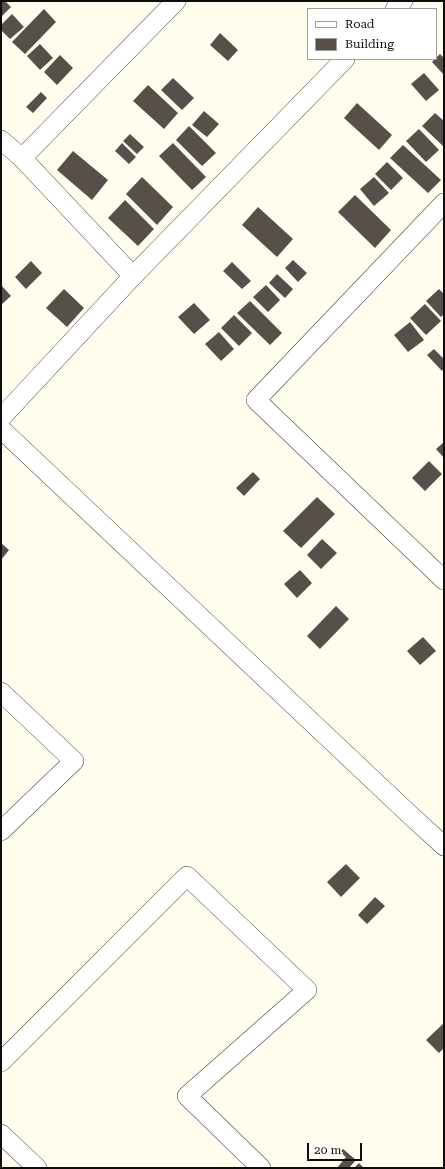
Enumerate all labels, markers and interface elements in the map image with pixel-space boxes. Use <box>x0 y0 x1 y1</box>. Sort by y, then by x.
legend <box>307 8 437 60</box>
text: Road <box>345 17 374 31</box>
text: Building <box>345 37 394 51</box>
scale bar <box>309 1135 364 1161</box>
text: 20 m <box>314 1143 341 1157</box>

